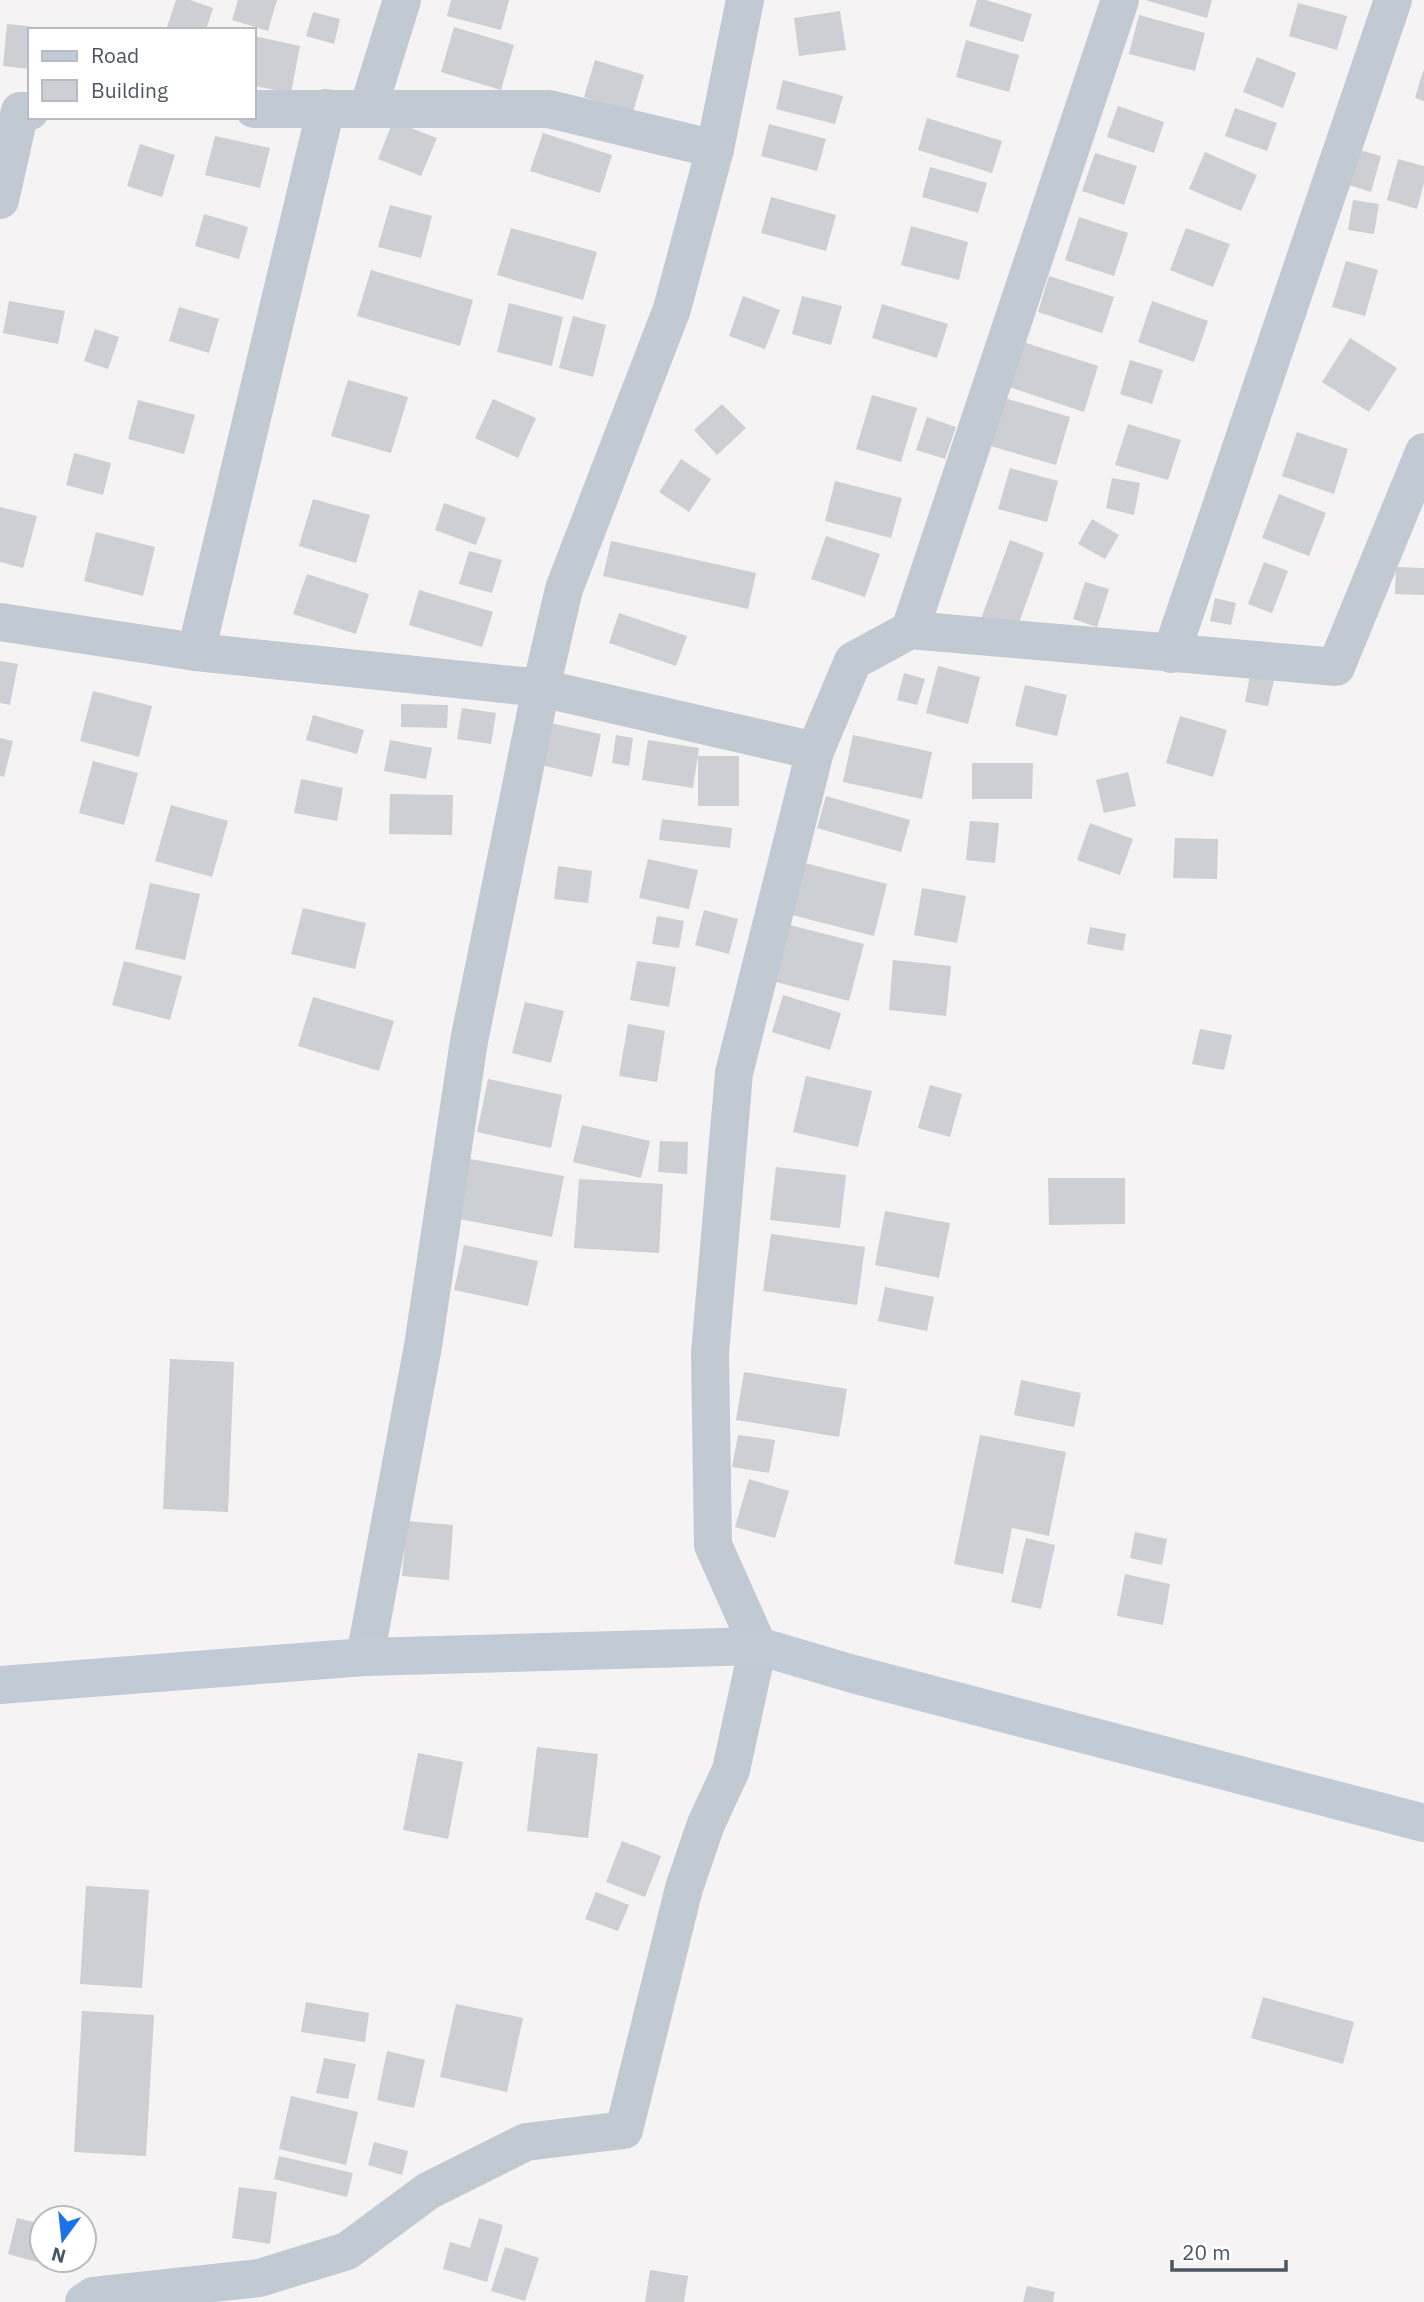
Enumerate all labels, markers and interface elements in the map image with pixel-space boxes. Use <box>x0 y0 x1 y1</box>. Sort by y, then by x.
legend <box>28 28 256 119</box>
text: Road <box>91 41 139 69</box>
text: Building <box>91 76 168 104</box>
north arrow <box>28 2204 98 2274</box>
scale bar <box>1172 2228 1286 2272</box>
text: 20 m <box>1182 2238 1231 2266</box>
text: N <box>49 2242 68 2269</box>

